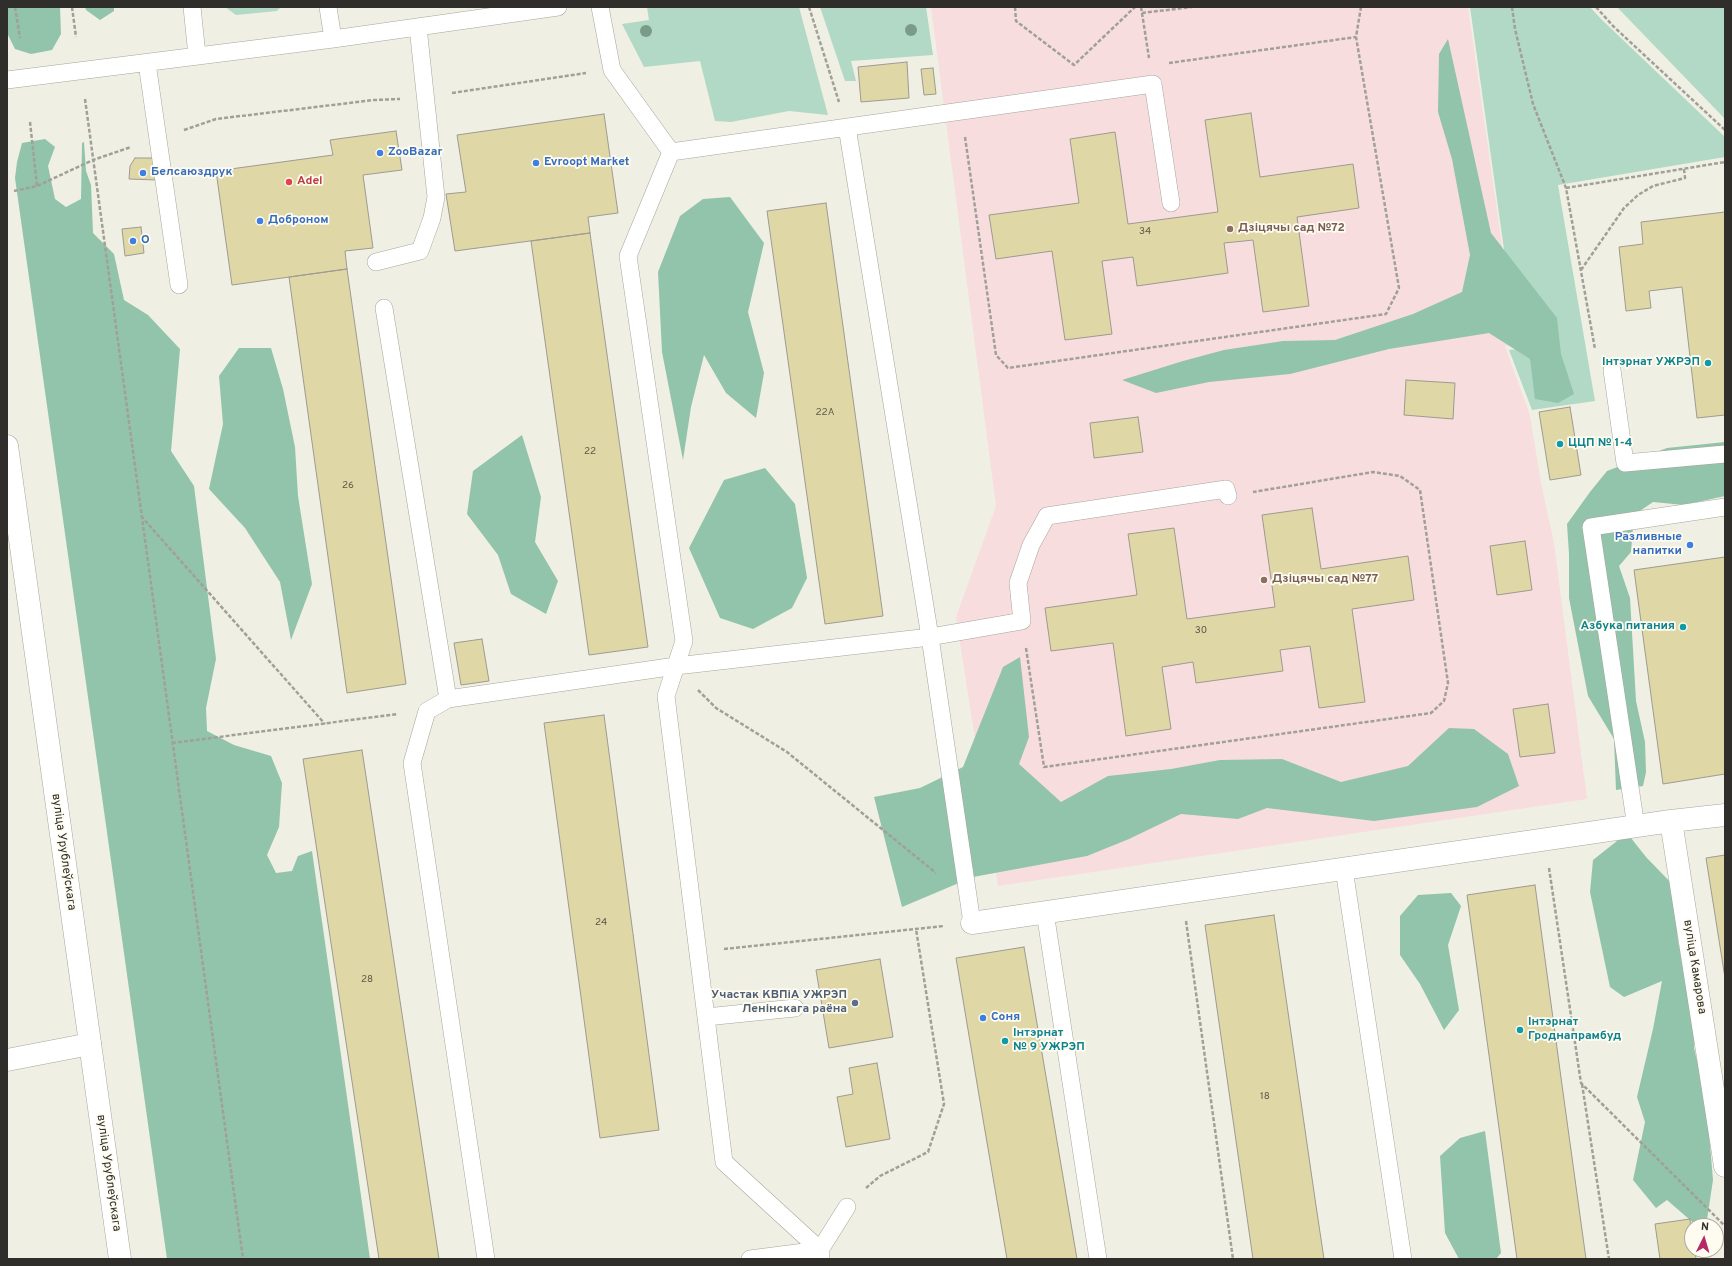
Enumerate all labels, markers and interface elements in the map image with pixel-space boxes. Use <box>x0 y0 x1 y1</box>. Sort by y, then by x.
place label: ZooBazar <box>388 146 442 160</box>
marker: ZooBazar <box>375 148 385 158</box>
place label: Evroopt Market <box>544 156 630 170</box>
marker: Evroopt Market <box>531 158 541 168</box>
place label: Белсаюздрук <box>151 166 232 180</box>
marker: Белсаюздрук <box>138 168 148 178</box>
place label: Adel <box>297 175 323 189</box>
marker: Adel <box>284 177 294 187</box>
place label: Доброном <box>268 214 329 228</box>
marker: Доброном <box>255 216 265 226</box>
place label: Дзіцячы сад №72 <box>1238 222 1345 236</box>
marker: Дзіцячы сад №72 <box>1225 224 1235 234</box>
house number: 34 <box>1139 226 1151 238</box>
place label: О <box>141 234 150 248</box>
marker: О <box>128 236 138 246</box>
place label: Інтэрнат УЖРЭП <box>1602 356 1700 370</box>
marker: Інтэрнат УЖРЭП <box>1703 358 1713 368</box>
house number: 22А <box>815 407 835 419</box>
place label: ЦЦП № 1-4 <box>1568 437 1632 451</box>
marker: ЦЦП № 1-4 <box>1555 439 1565 449</box>
house number: 22 <box>584 446 596 458</box>
house number: 26 <box>342 480 354 492</box>
place label: Разливные напитки <box>1615 531 1682 559</box>
marker: Разливные напитки <box>1685 540 1695 550</box>
place label: Дзіцячы сад №77 <box>1272 573 1378 587</box>
marker: Дзіцячы сад №77 <box>1259 575 1269 585</box>
place label: Азбука питания <box>1580 620 1675 634</box>
marker: Азбука питания <box>1678 622 1688 632</box>
house number: 30 <box>1195 625 1207 637</box>
street label: вуліца Урублеўскага <box>48 793 78 911</box>
house number: 24 <box>595 917 607 929</box>
street label: вуліца Камарова <box>1679 919 1709 1015</box>
house number: 28 <box>361 974 373 986</box>
place label: Участак КВПіА УЖРЭП Ленінскага раёна <box>711 989 847 1017</box>
marker: Участак КВПіА УЖРЭП Ленінскага раёна <box>850 998 860 1008</box>
place label: Соня <box>991 1011 1020 1025</box>
marker: Соня <box>978 1013 988 1023</box>
place label: Інтэрнат Гроднапрамбуд <box>1528 1016 1621 1044</box>
marker: Інтэрнат Гроднапрамбуд <box>1515 1025 1525 1035</box>
place label: Інтэрнат № 9 УЖРЭП <box>1013 1027 1085 1055</box>
marker: Інтэрнат № 9 УЖРЭП <box>1000 1036 1010 1046</box>
house number: 18 <box>1260 1091 1270 1103</box>
street label: вуліца Урублеўскага <box>93 1114 123 1232</box>
north arrow <box>1684 1218 1724 1258</box>
text: N <box>1700 1220 1710 1234</box>

